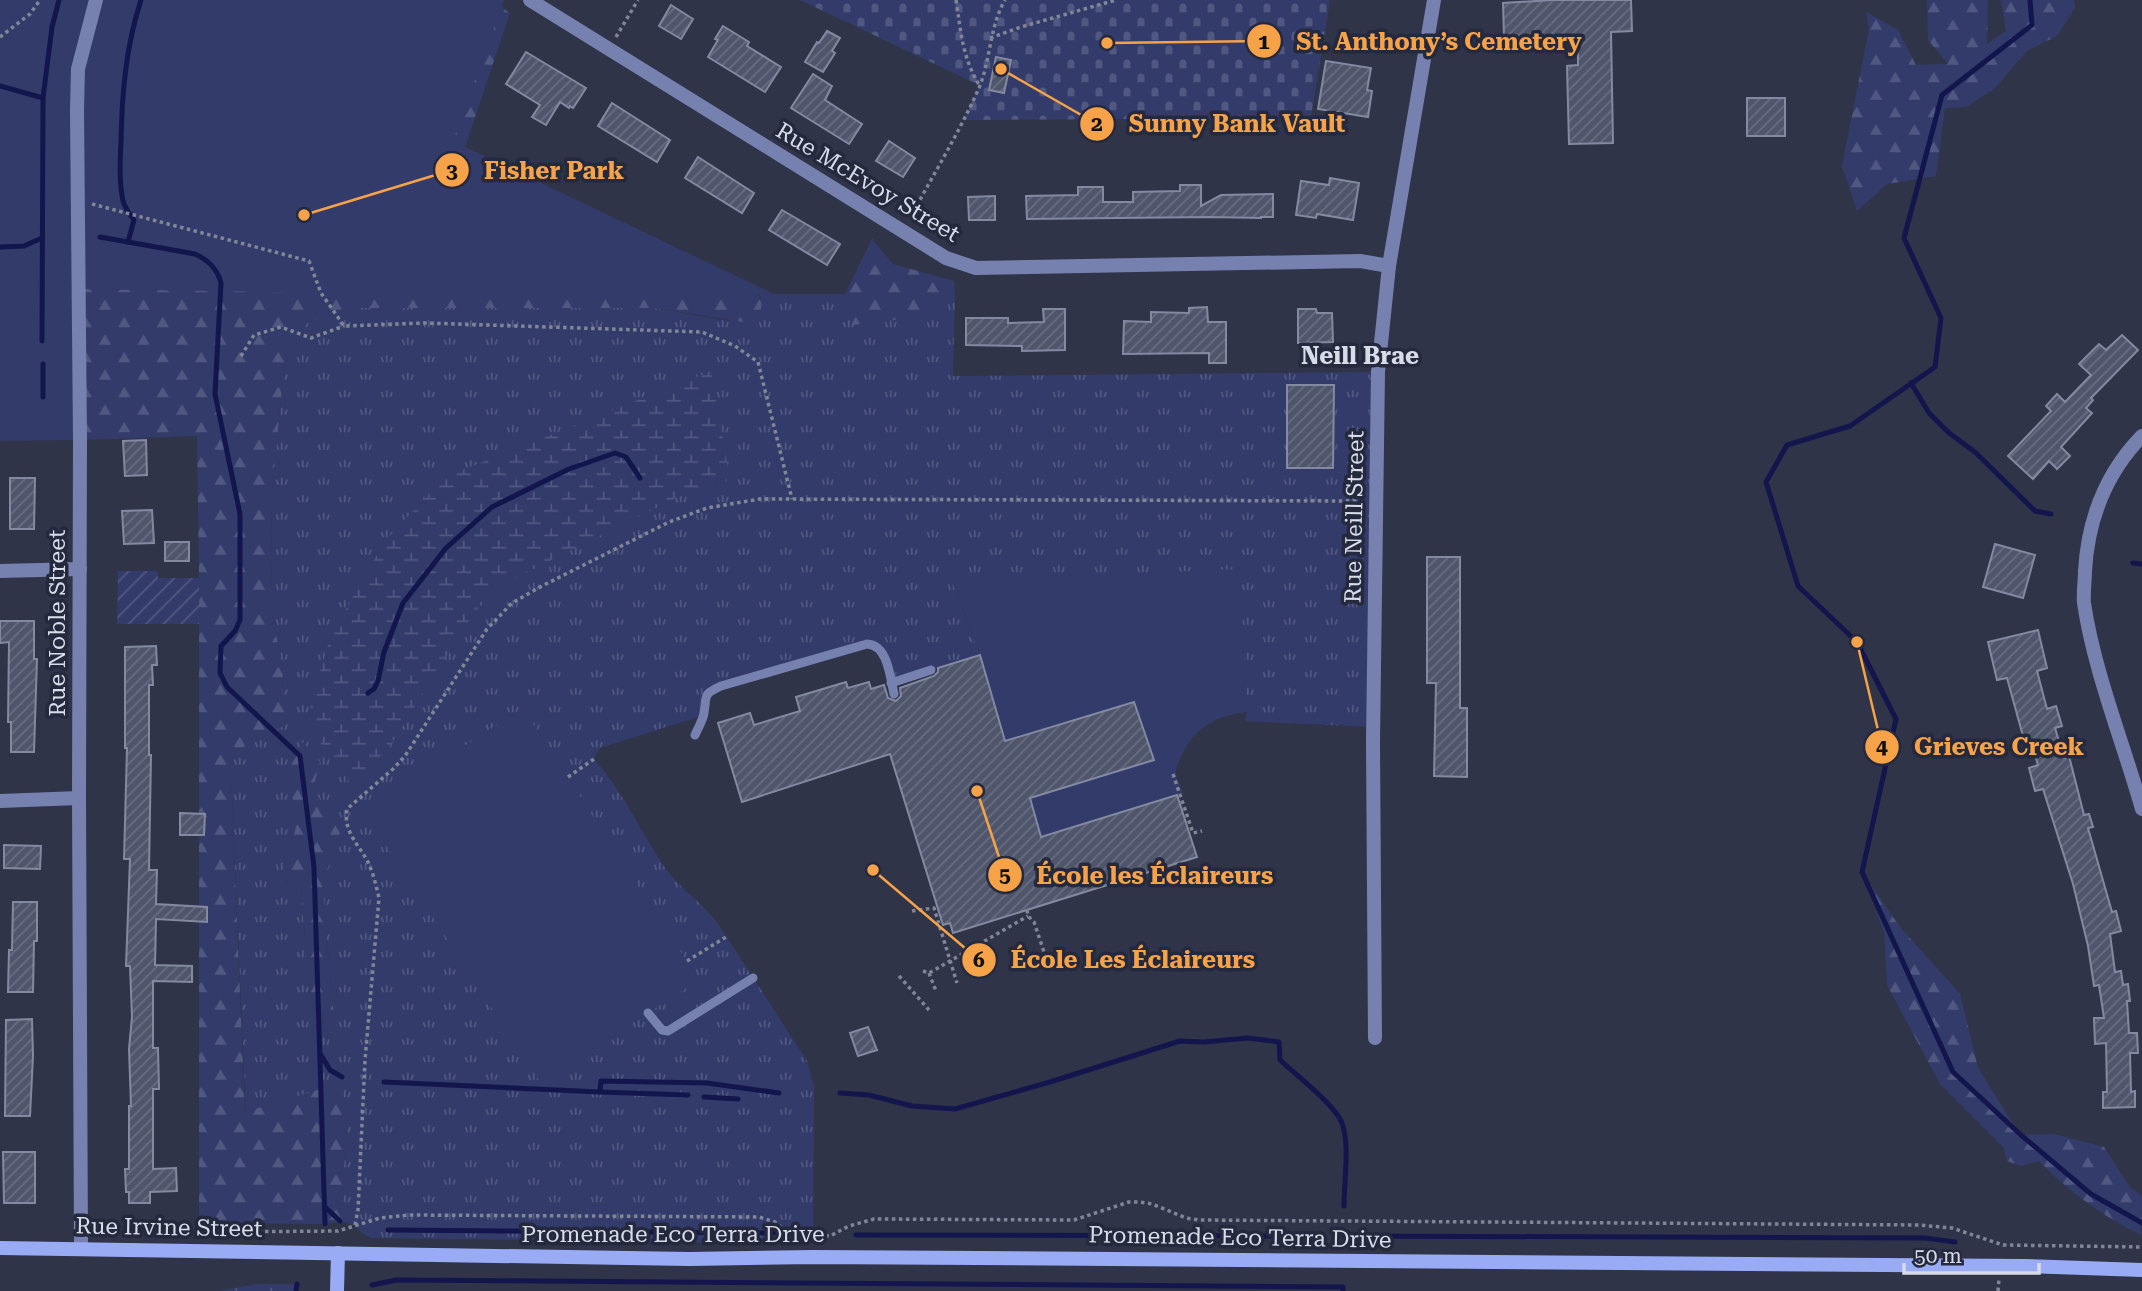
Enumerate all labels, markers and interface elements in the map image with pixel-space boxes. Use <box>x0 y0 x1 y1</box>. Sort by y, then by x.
callout: St. Anthony’s Cemetery <box>1247 19 1595 64</box>
text: St. Anthony’s Cemetery <box>1296 28 1582 56</box>
text: 1 <box>1258 30 1270 54</box>
callout: Sunny Bank Vault <box>1080 101 1359 146</box>
text: Sunny Bank Vault <box>1129 110 1346 138</box>
text: 2 <box>1091 112 1103 136</box>
street label: Rue McEvoy Street <box>771 117 965 248</box>
callout: Fisher Park <box>435 148 638 193</box>
text: Fisher Park <box>484 157 624 185</box>
text: 3 <box>446 159 458 183</box>
district label: Neill Brae <box>1301 342 1419 370</box>
street label: Rue Neill Street <box>1339 430 1370 603</box>
street label: Rue Noble Street <box>44 529 71 716</box>
callout: Grieves Creek <box>1865 724 2098 769</box>
text: Grieves Creek <box>1914 733 2084 761</box>
text: 4 <box>1876 735 1888 759</box>
callout: École les Éclaireurs <box>988 853 1288 898</box>
text: École les Éclaireurs <box>1037 860 1273 890</box>
text: 5 <box>999 863 1011 887</box>
callout: École Les Éclaireurs <box>961 937 1269 982</box>
text: École Les Éclaireurs <box>1011 944 1255 974</box>
text: 6 <box>973 948 985 972</box>
street label: Rue Irvine Street <box>75 1212 263 1243</box>
street label: Promenade Eco Terra Drive <box>521 1221 825 1248</box>
street label: Promenade Eco Terra Drive <box>1088 1221 1392 1254</box>
scale bar <box>1904 1232 2039 1276</box>
text: 50 m <box>1914 1244 1962 1268</box>

